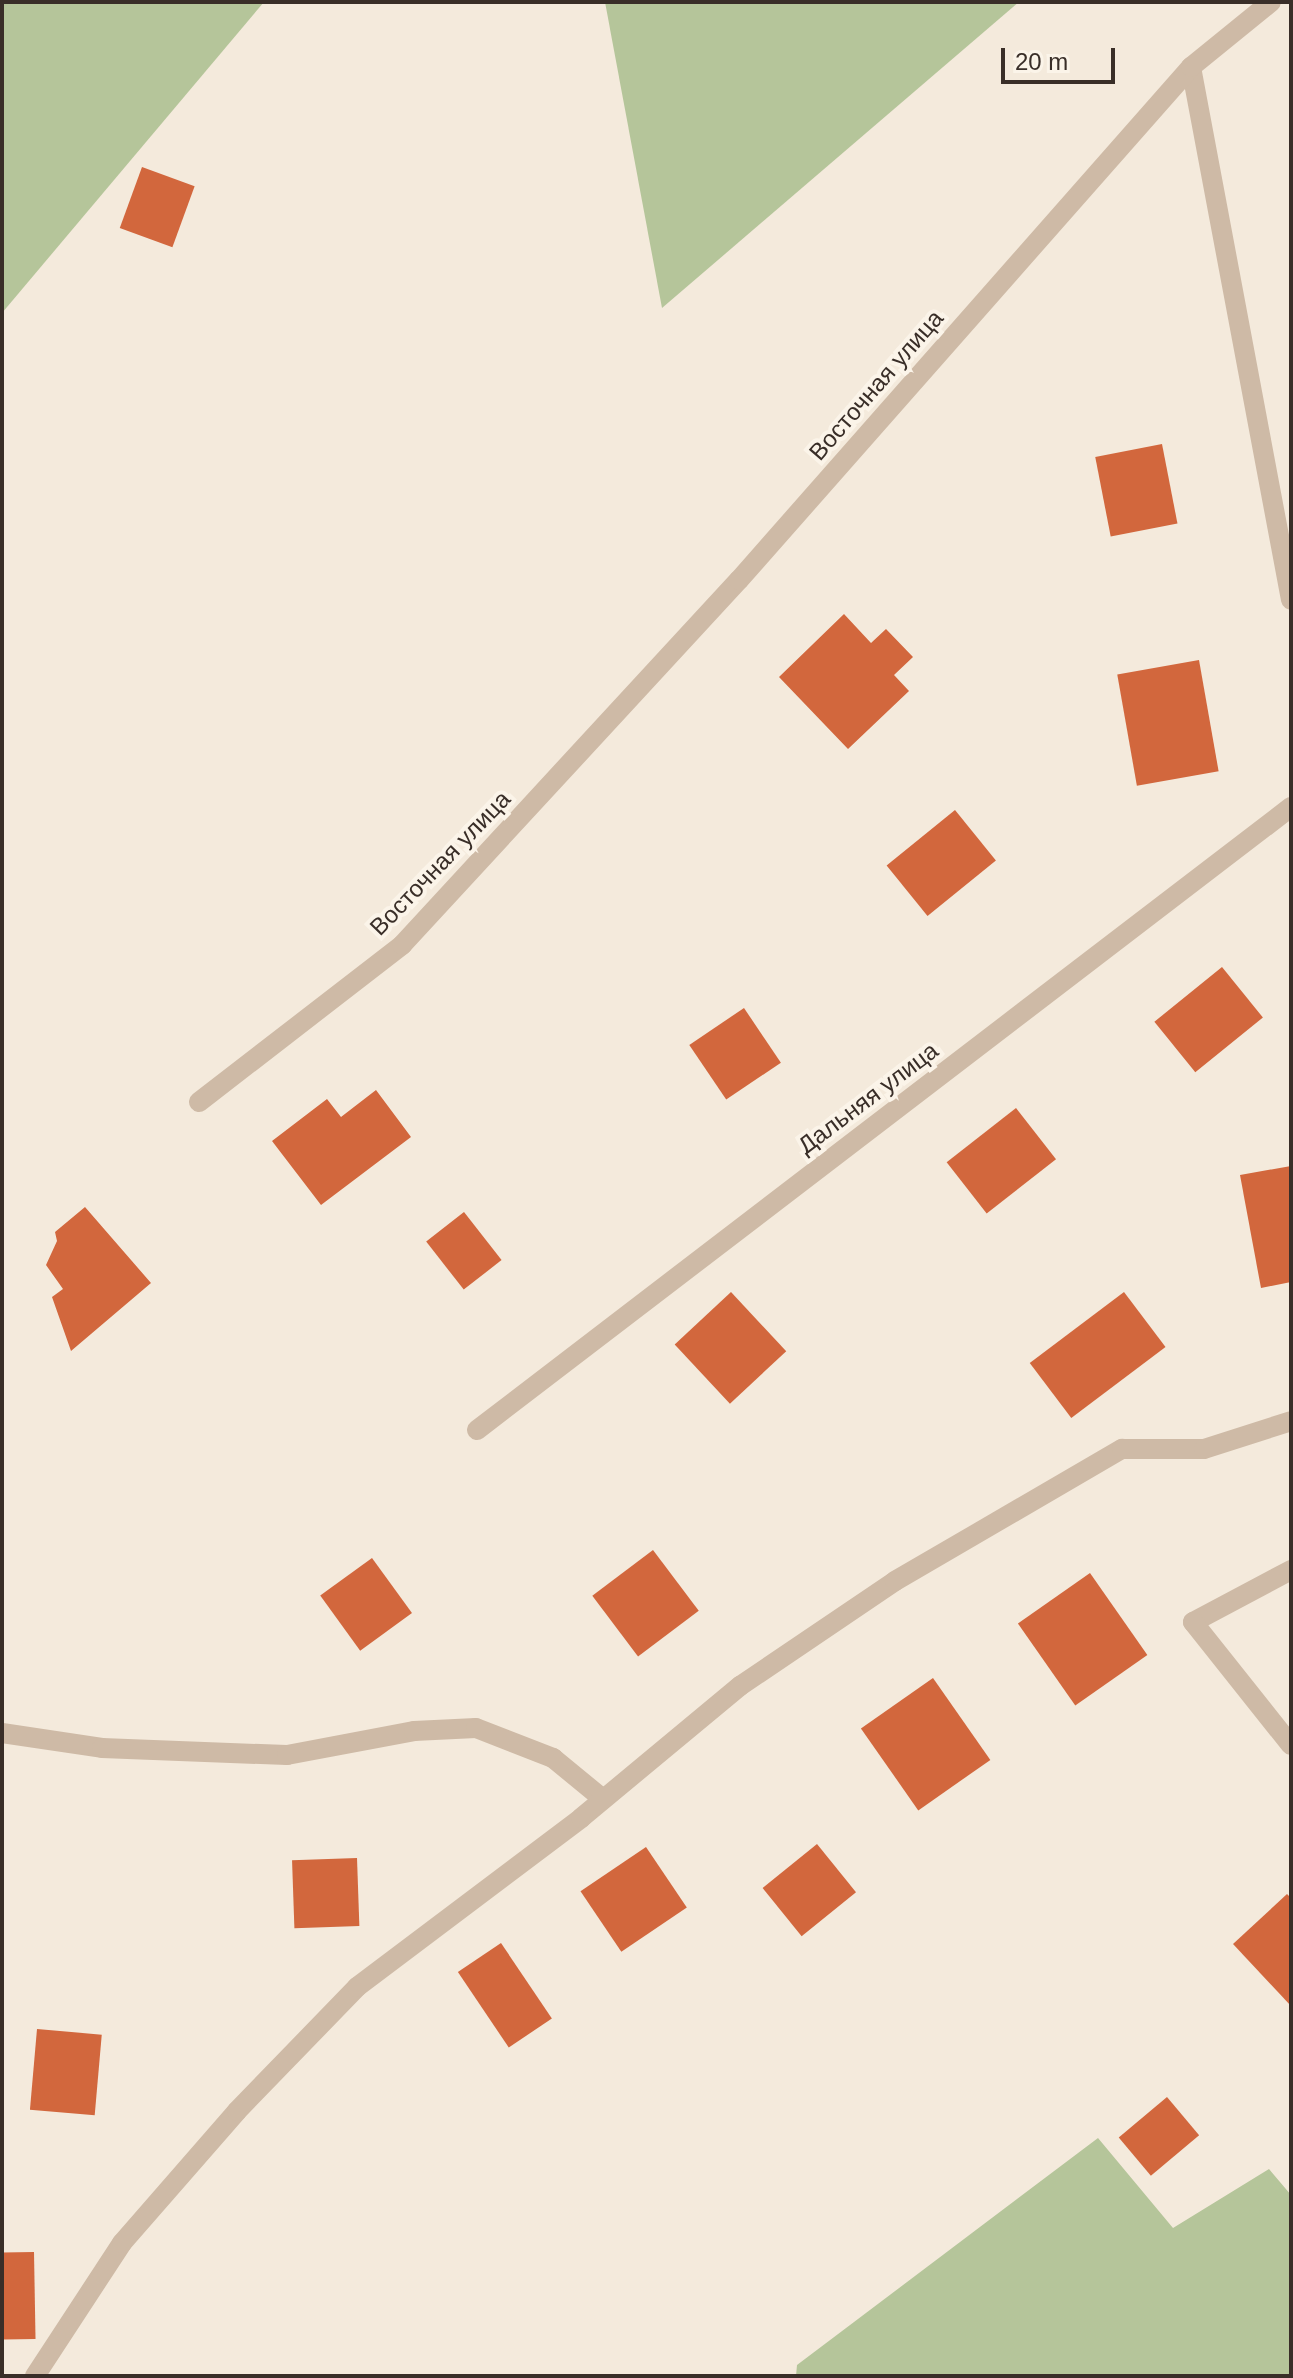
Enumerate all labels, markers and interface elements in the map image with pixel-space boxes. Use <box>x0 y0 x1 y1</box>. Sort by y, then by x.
scale bar <box>1005 32 1119 82</box>
text: 20 m <box>1015 48 1068 75</box>
street label: Восточная улица <box>803 304 949 466</box>
street label: Восточная улица <box>364 785 516 941</box>
street label: Дальняя улица <box>792 1036 944 1160</box>

